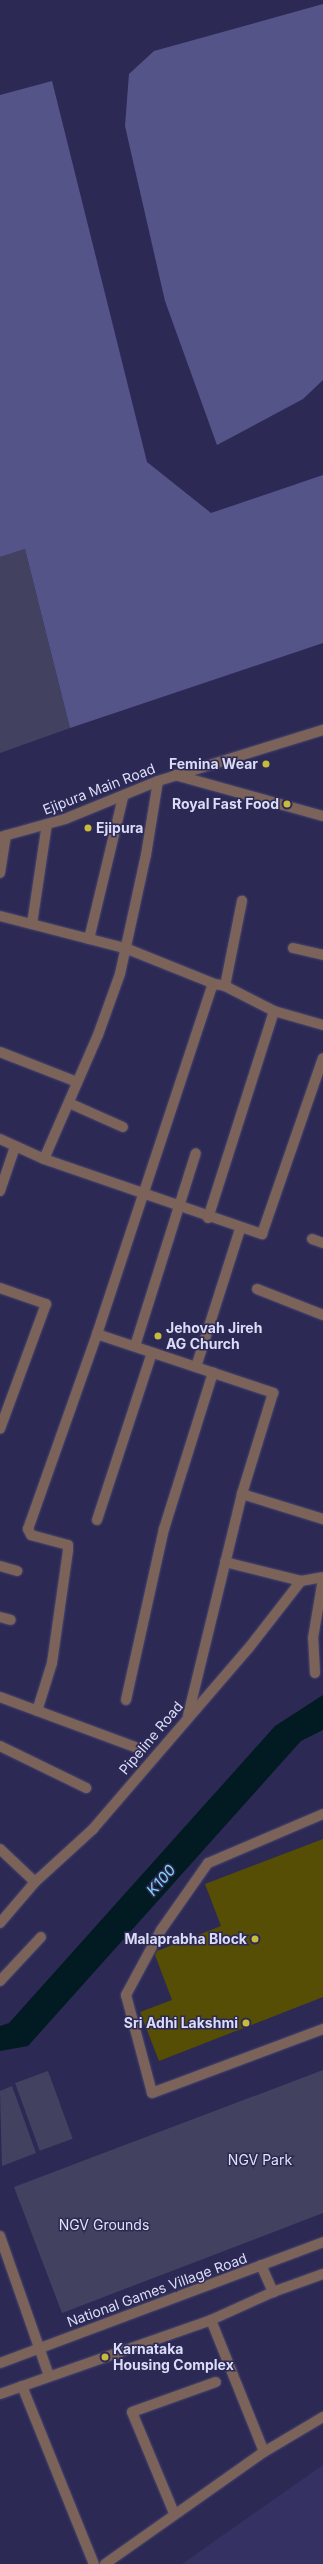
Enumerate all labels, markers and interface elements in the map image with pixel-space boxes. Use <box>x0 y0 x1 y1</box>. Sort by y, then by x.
place label: Femina Wear <box>169 756 258 772</box>
marker: Femina Wear <box>261 759 271 769</box>
street label: Ejipura Main Road <box>40 760 158 818</box>
place label: Royal Fast Food <box>172 796 279 812</box>
marker: Royal Fast Food <box>282 799 292 809</box>
place label: Ejipura <box>96 820 143 836</box>
marker: Ejipura <box>83 823 93 833</box>
place label: Jehovah Jireh AG Church <box>166 1320 262 1352</box>
marker: Jehovah Jireh AG Church <box>153 1331 163 1341</box>
street label: Pipeline Road <box>116 1698 186 1778</box>
water label: K100 <box>143 1861 179 1899</box>
place label: Malaprabha Block <box>124 1931 247 1947</box>
marker: Malaprabha Block <box>250 1934 260 1944</box>
place label: Sri Adhi Lakshmi <box>124 2015 238 2031</box>
marker: Sri Adhi Lakshmi <box>241 2018 251 2028</box>
park label: NGV Park <box>228 2152 292 2168</box>
park label: NGV Grounds <box>59 2217 149 2233</box>
street label: National Games Village Road <box>65 2250 249 2330</box>
place label: Karnataka Housing Complex <box>113 2341 234 2374</box>
marker: Karnataka Housing Complex <box>100 2352 110 2362</box>

